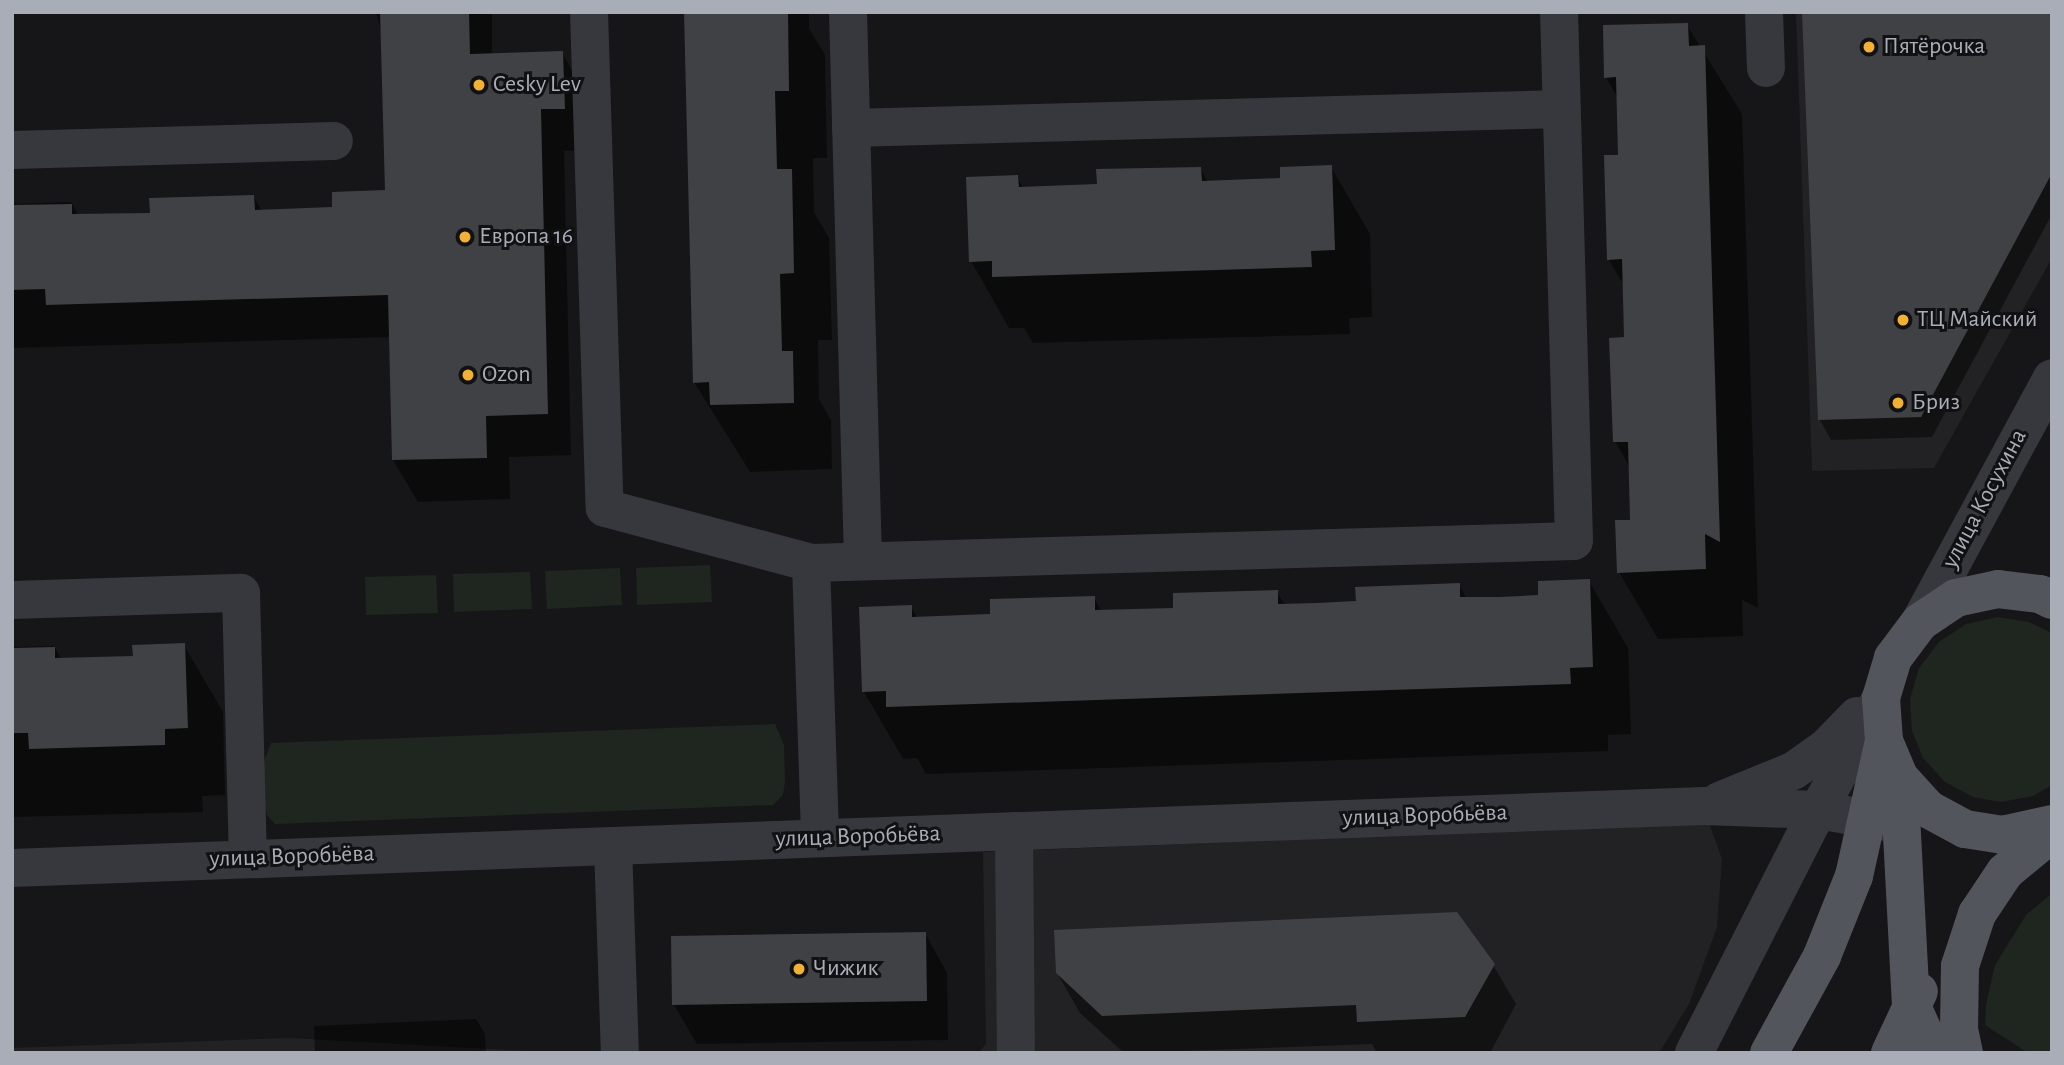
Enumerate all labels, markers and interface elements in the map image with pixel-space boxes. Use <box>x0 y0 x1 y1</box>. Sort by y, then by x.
place label: Пятёрочка <box>1883 33 1985 61</box>
marker: Пятёрочка <box>1861 39 1877 55</box>
place label: Cesky Lev <box>493 71 581 99</box>
marker: Cesky Lev <box>471 77 487 93</box>
place label: Европа 16 <box>479 223 573 251</box>
marker: Европа 16 <box>457 229 473 245</box>
place label: ТЦ Майский <box>1917 306 2038 334</box>
marker: ТЦ Майский <box>1895 312 1911 328</box>
place label: Ozon <box>482 361 531 389</box>
marker: Ozon <box>460 367 476 383</box>
place label: Бриз <box>1912 389 1960 417</box>
marker: Бриз <box>1890 395 1906 411</box>
street label: улица Косухина <box>1936 425 2034 573</box>
street label: улица Воробьёва <box>1342 799 1508 833</box>
street label: улица Воробьёва <box>775 820 941 854</box>
street label: улица Воробьёва <box>209 840 375 874</box>
place label: Чижик <box>813 955 879 983</box>
marker: Чижик <box>791 961 807 977</box>

